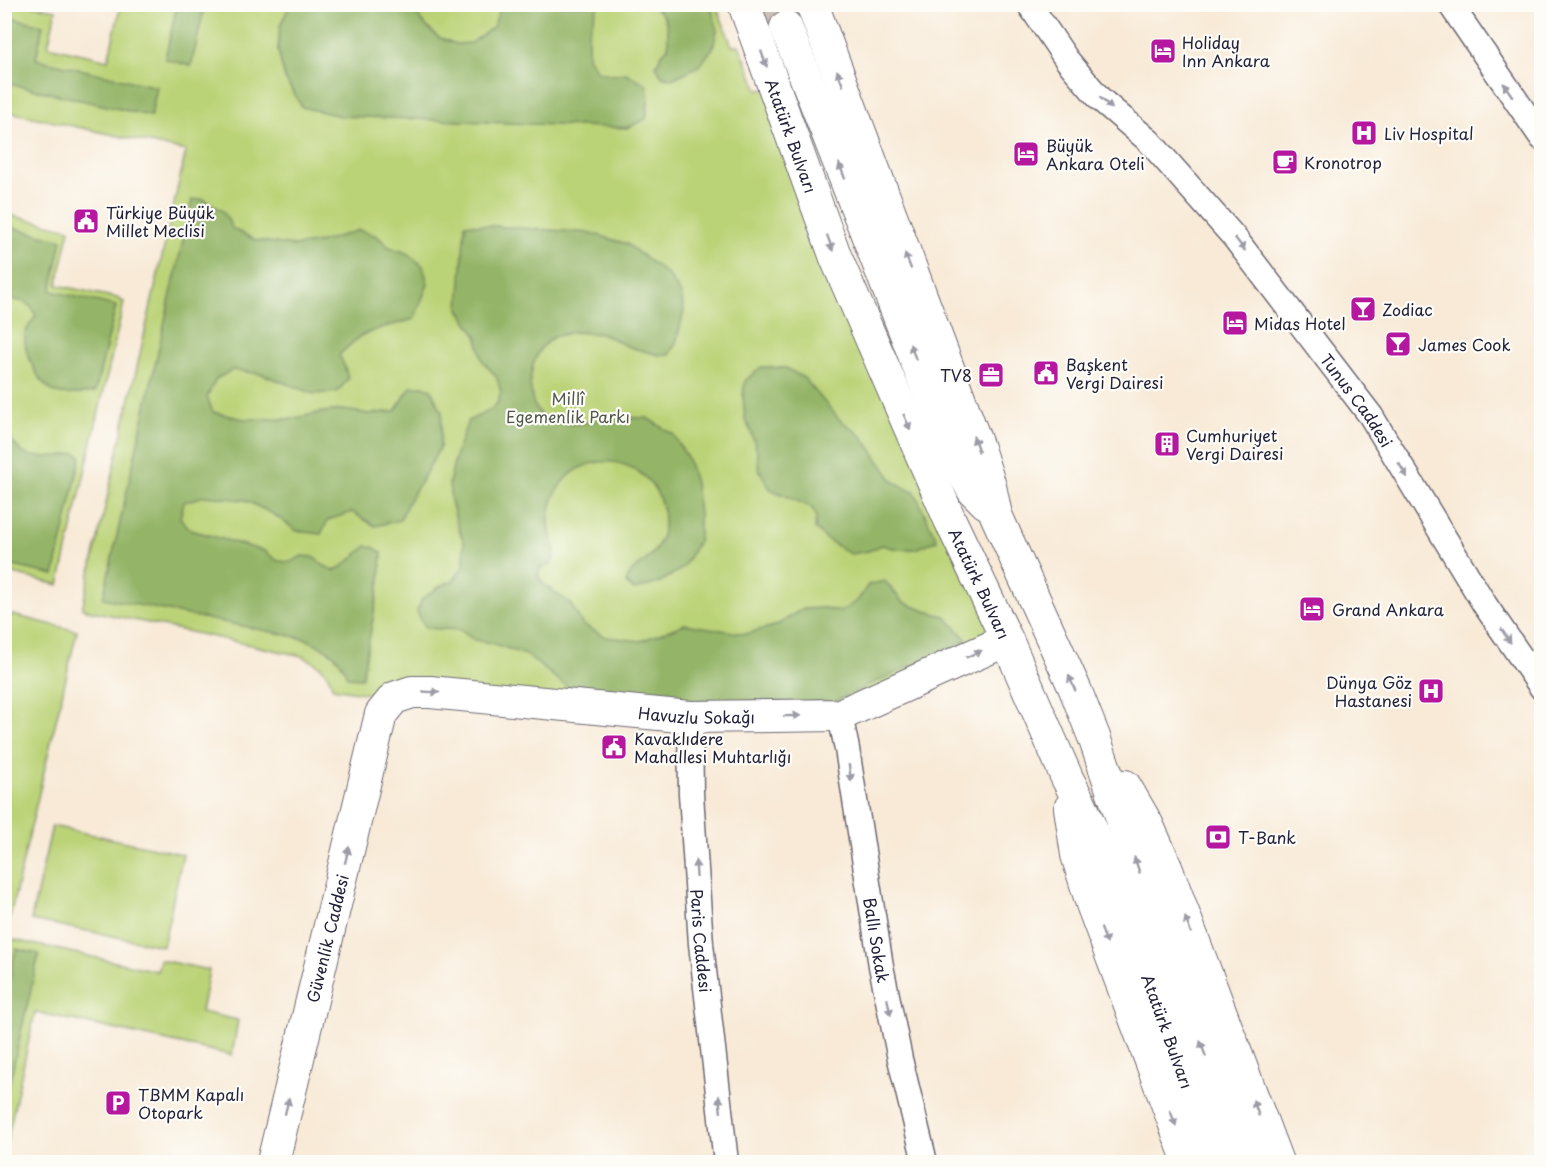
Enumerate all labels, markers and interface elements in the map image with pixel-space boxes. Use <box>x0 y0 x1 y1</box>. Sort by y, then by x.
place label: Holiday Inn Ankara <box>1182 30 1270 72</box>
hotel icon: Holiday Inn Ankara <box>1148 36 1178 66</box>
one-way arrow <box>760 51 770 69</box>
one-way arrow <box>835 69 845 87</box>
street label: Atatürk Bulvarı <box>760 75 823 196</box>
one-way arrow <box>1503 81 1514 98</box>
one-way arrow <box>1098 96 1113 110</box>
hospital icon: Liv Hospital <box>1349 118 1379 148</box>
place label: Liv Hospital <box>1384 121 1474 145</box>
place label: Büyük Ankara Oteli <box>1046 133 1145 175</box>
hotel icon: Büyük Ankara Oteli <box>1011 139 1041 169</box>
cafe icon: Kronotrop <box>1270 147 1300 177</box>
place label: Kronotrop <box>1304 150 1382 174</box>
one-way arrow <box>837 162 846 180</box>
place label: Türkiye Büyük Millet Meclisi <box>106 200 215 242</box>
public building icon: Türkiye Büyük Millet Meclisi <box>71 206 101 236</box>
one-way arrow <box>826 234 836 252</box>
one-way arrow <box>1233 237 1245 252</box>
one-way arrow <box>903 252 913 270</box>
bar icon: Zodiac <box>1348 294 1378 324</box>
place label: Zodiac <box>1382 297 1433 321</box>
hotel icon: Midas Hotel <box>1220 308 1250 338</box>
place label: Midas Hotel <box>1254 311 1346 335</box>
bar icon: James Cook <box>1383 329 1413 359</box>
place label: James Cook <box>1418 332 1511 356</box>
one-way arrow <box>908 343 918 361</box>
street label: Tunus Caddesi <box>1315 348 1399 452</box>
place label: Başkent Vergi Dairesi <box>1066 352 1163 394</box>
public building icon: Başkent Vergi Dairesi <box>1031 358 1061 388</box>
office icon: TV8 <box>976 360 1006 390</box>
place label: TV8 <box>940 363 972 387</box>
park label: Millî Egemenlik Parkı <box>506 386 630 428</box>
one-way arrow <box>903 413 912 431</box>
place label: Cumhuriyet Vergi Dairesi <box>1186 423 1283 465</box>
building icon: Cumhuriyet Vergi Dairesi <box>1152 429 1182 459</box>
one-way arrow <box>970 435 980 453</box>
one-way arrow <box>1398 462 1409 478</box>
street label: Atatürk Bulvarı <box>943 524 1017 643</box>
hotel icon: Grand Ankara <box>1297 594 1327 624</box>
place label: Grand Ankara <box>1332 597 1444 621</box>
one-way arrow <box>1500 627 1512 643</box>
one-way arrow <box>966 650 983 659</box>
place label: Dünya Göz Hastanesi <box>1326 670 1412 712</box>
one-way arrow <box>1068 674 1077 691</box>
hospital icon: Dünya Göz Hastanesi <box>1416 676 1446 706</box>
one-way arrow <box>421 688 440 697</box>
street label: Havuzlu Sokağı <box>637 700 755 729</box>
one-way arrow <box>783 711 802 721</box>
place label: Kavaklıdere Mahallesi Muhtarlığı <box>634 726 791 768</box>
public building icon: Kavaklıdere Mahallesi Muhtarlığı <box>599 732 629 762</box>
one-way arrow <box>846 763 855 782</box>
bank icon: T-Bank <box>1203 822 1233 852</box>
place label: T-Bank <box>1238 825 1296 849</box>
one-way arrow <box>343 846 353 864</box>
one-way arrow <box>1132 856 1142 874</box>
one-way arrow <box>691 859 700 878</box>
street label: Güvenlik Caddesi <box>300 872 354 1005</box>
street label: Paris Caddesi <box>685 888 718 994</box>
street label: Ballı Sokak <box>858 895 896 985</box>
one-way arrow <box>1183 916 1193 934</box>
one-way arrow <box>1100 927 1109 945</box>
street label: Atatürk Bulvarı <box>1136 971 1200 1092</box>
one-way arrow <box>885 997 894 1016</box>
one-way arrow <box>1198 1040 1207 1058</box>
place label: TBMM Kapalı Otopark <box>138 1082 244 1124</box>
parking icon: TBMM Kapalı Otopark <box>103 1088 133 1118</box>
one-way arrow <box>715 1095 725 1114</box>
one-way arrow <box>282 1096 292 1115</box>
one-way arrow <box>1251 1099 1261 1117</box>
one-way arrow <box>1168 1110 1178 1128</box>

